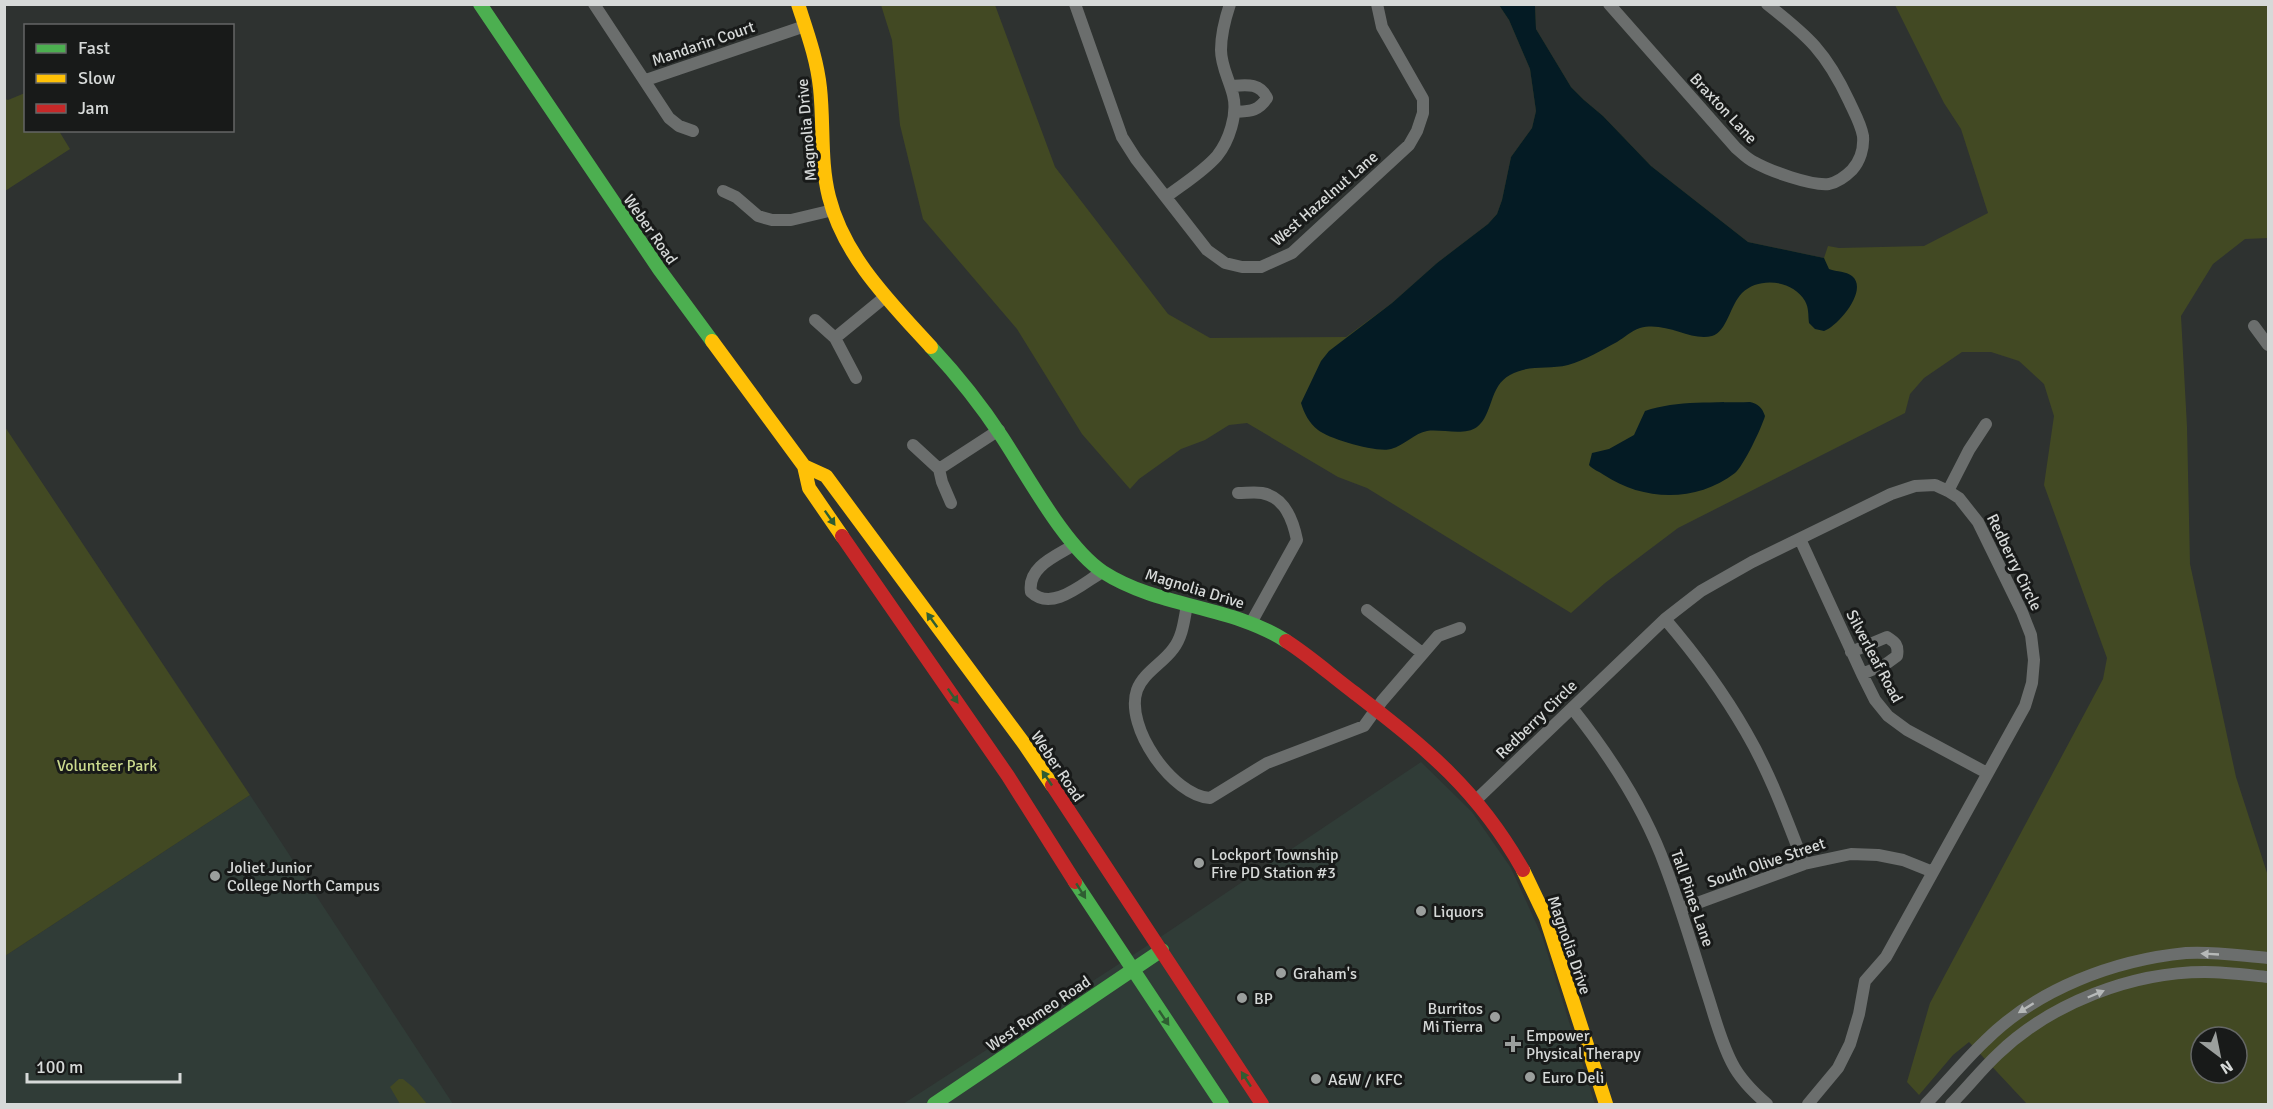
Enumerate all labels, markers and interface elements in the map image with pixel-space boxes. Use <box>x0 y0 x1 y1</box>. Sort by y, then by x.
street label: Mandarin Court <box>649 17 758 71</box>
legend <box>24 24 234 132</box>
text: Fast <box>78 37 110 59</box>
text: Slow <box>78 67 115 89</box>
street label: Braxton Lane <box>1685 69 1761 148</box>
street label: Magnolia Drive <box>793 78 821 182</box>
text: Jam <box>78 97 109 119</box>
street label: West Hazelnut Lane <box>1267 147 1382 251</box>
street label: Weber Road <box>619 191 682 269</box>
one-way arrow <box>824 509 836 525</box>
street label: Redberry Circle <box>1982 511 2046 614</box>
street label: Magnolia Drive <box>1143 564 1247 614</box>
street label: Silverleaf Road <box>1841 607 1907 706</box>
one-way arrow <box>927 613 939 628</box>
street label: Redberry Circle <box>1492 676 1581 763</box>
one-way arrow <box>947 687 959 703</box>
street label: Weber Road <box>1026 727 1088 806</box>
park label: Volunteer Park <box>57 756 157 776</box>
one-way arrow <box>1041 770 1052 786</box>
street label: South Olive Street <box>1705 833 1828 892</box>
place label: Lockport Township Fire PD Station #3 <box>1211 845 1339 883</box>
street label: Tall Pines Lane <box>1666 847 1718 949</box>
marker: Lockport Township Fire PD Station #3 <box>1192 856 1206 870</box>
place label: Joliet Junior College North Campus <box>227 858 380 896</box>
marker: Joliet Junior College North Campus <box>208 869 222 883</box>
one-way arrow <box>1075 883 1086 899</box>
street label: Magnolia Drive <box>1543 893 1595 997</box>
place label: Liquors <box>1433 902 1484 922</box>
marker: Liquors <box>1414 904 1428 918</box>
one-way arrow <box>2201 950 2220 959</box>
place label: Graham's <box>1293 964 1357 984</box>
marker: Graham's <box>1274 966 1288 980</box>
street label: West Romeo Road <box>983 972 1095 1056</box>
one-way arrow <box>2087 988 2105 998</box>
place label: BP <box>1254 989 1273 1009</box>
marker: BP <box>1235 991 1249 1005</box>
place label: Burritos Mi Tierra <box>1422 999 1483 1037</box>
one-way arrow <box>2018 1002 2034 1013</box>
one-way arrow <box>1158 1010 1169 1026</box>
marker: Burritos Mi Tierra <box>1488 1010 1502 1024</box>
north arrow <box>2189 1025 2249 1085</box>
place label: Empower Physical Therapy <box>1526 1026 1641 1064</box>
marker: Empower Physical Therapy <box>1504 1035 1522 1053</box>
scale bar <box>27 1046 180 1084</box>
text: N <box>2216 1055 2236 1078</box>
text: 100 m <box>36 1056 83 1078</box>
place label: Euro Deli <box>1542 1068 1604 1088</box>
place label: A&W / KFC <box>1328 1070 1403 1090</box>
marker: Euro Deli <box>1523 1070 1537 1084</box>
one-way arrow <box>1240 1071 1251 1087</box>
marker: A&W / KFC <box>1309 1072 1323 1086</box>

